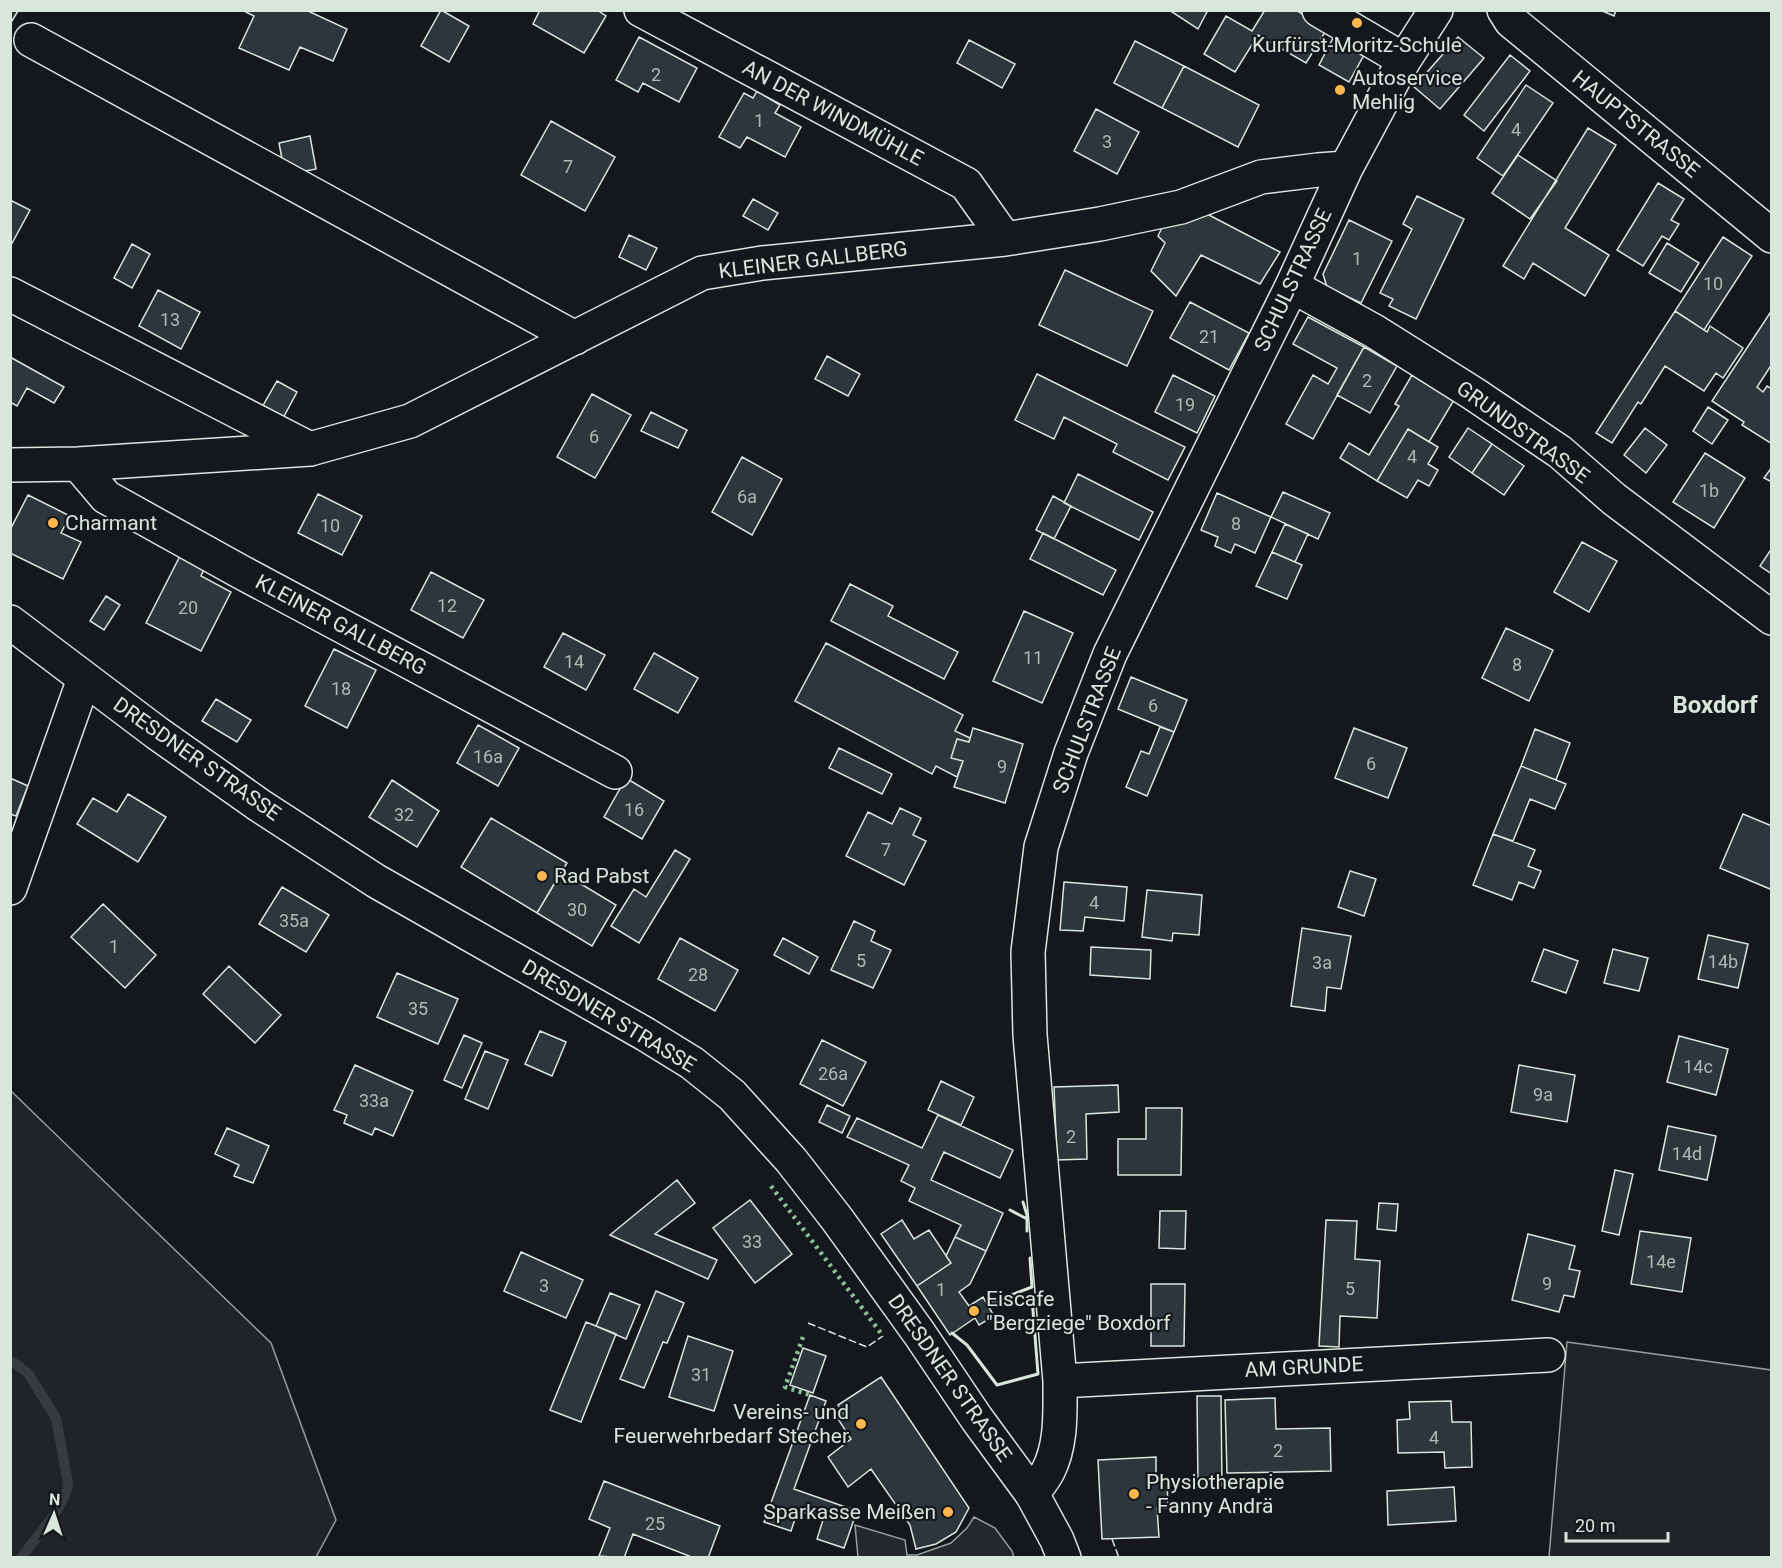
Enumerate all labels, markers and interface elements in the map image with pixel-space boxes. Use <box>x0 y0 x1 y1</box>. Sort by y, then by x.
marker: Kurfürst-Moritz-Schule <box>1350 16 1364 30</box>
place label: Kurfürst-Moritz-Schule <box>1252 33 1462 57</box>
street label: AN DER WINDMÜHLE <box>739 55 927 171</box>
house number: 2 <box>651 64 661 85</box>
street label: HAUPTSTRASSE <box>1568 65 1704 183</box>
place label: Autoservice Mehlig <box>1352 66 1463 114</box>
marker: Autoservice Mehlig <box>1333 83 1347 97</box>
house number: 1 <box>754 110 764 131</box>
house number: 4 <box>1511 119 1521 140</box>
house number: 3 <box>1102 131 1112 152</box>
house number: 7 <box>563 156 573 177</box>
street label: SCHULSTRASSE <box>1249 205 1337 355</box>
street label: KLEINER GALLBERG <box>717 237 909 283</box>
house number: 1 <box>1352 248 1362 269</box>
house number: 10 <box>1703 273 1723 294</box>
house number: 13 <box>160 309 180 330</box>
house number: 21 <box>1199 326 1219 347</box>
house number: 2 <box>1362 370 1372 391</box>
street label: GRUNDSTRASSE <box>1452 376 1594 488</box>
house number: 19 <box>1175 394 1195 415</box>
house number: 6 <box>589 426 599 447</box>
house number: 4 <box>1407 446 1417 467</box>
house number: 1b <box>1699 480 1719 501</box>
house number: 6a <box>737 486 757 507</box>
place label: Charmant <box>65 511 157 535</box>
house number: 8 <box>1231 513 1241 534</box>
house number: 10 <box>320 515 340 536</box>
marker: Charmant <box>46 516 60 530</box>
street label: KLEINER GALLBERG <box>251 570 431 680</box>
house number: 12 <box>437 595 457 616</box>
house number: 20 <box>178 597 198 618</box>
street label: SCHULSTRASSE <box>1048 643 1126 796</box>
house number: 11 <box>1023 647 1043 668</box>
house number: 14 <box>564 651 584 672</box>
house number: 8 <box>1512 654 1522 675</box>
house number: 18 <box>331 678 351 699</box>
district label: Boxdorf <box>1672 691 1758 719</box>
street label: DRESDNER STRASSE <box>109 692 285 826</box>
house number: 6 <box>1148 695 1158 716</box>
house number: 16a <box>473 746 503 767</box>
house number: 6 <box>1366 753 1376 774</box>
house number: 9 <box>997 756 1007 777</box>
house number: 16 <box>624 799 644 820</box>
house number: 32 <box>394 804 414 825</box>
house number: 7 <box>881 839 891 860</box>
place label: Rad Pabst <box>554 864 650 888</box>
marker: Rad Pabst <box>535 869 549 883</box>
house number: 4 <box>1089 892 1099 913</box>
house number: 30 <box>567 899 587 920</box>
house number: 35a <box>279 910 309 931</box>
house number: 1 <box>109 936 119 957</box>
house number: 5 <box>856 950 866 971</box>
house number: 14b <box>1708 951 1738 972</box>
house number: 3a <box>1312 952 1332 973</box>
street label: DRESDNER STRASSE <box>518 955 700 1077</box>
house number: 28 <box>688 964 708 985</box>
house number: 35 <box>408 998 428 1019</box>
house number: 14c <box>1683 1056 1713 1077</box>
house number: 26a <box>818 1063 848 1084</box>
house number: 9a <box>1533 1084 1553 1105</box>
house number: 33a <box>359 1090 389 1111</box>
house number: 2 <box>1066 1126 1076 1147</box>
house number: 14d <box>1672 1143 1702 1164</box>
house number: 33 <box>742 1231 762 1252</box>
house number: 14e <box>1646 1251 1676 1272</box>
house number: 9 <box>1542 1273 1552 1294</box>
house number: 3 <box>539 1275 549 1296</box>
house number: 5 <box>1345 1278 1355 1299</box>
house number: 1 <box>936 1279 946 1300</box>
place label: Eiscafe "Bergziege" Boxdorf <box>986 1287 1171 1335</box>
street label: DRESDNER STRASSE <box>883 1290 1017 1466</box>
marker: Eiscafe "Bergziege" Boxdorf <box>967 1304 981 1318</box>
street label: AM GRUNDE <box>1244 1352 1364 1382</box>
house number: 31 <box>691 1364 711 1385</box>
place label: Vereins- und Feuerwehrbedarf Stecher <box>614 1400 849 1448</box>
marker: Vereins- und Feuerwehrbedarf Stecher <box>854 1417 868 1431</box>
house number: 4 <box>1429 1427 1439 1448</box>
house number: 2 <box>1273 1440 1283 1461</box>
place label: Physiotherapie - Fanny Andrä <box>1146 1470 1284 1518</box>
north arrow <box>24 1484 84 1544</box>
marker: Physiotherapie - Fanny Andrä <box>1127 1487 1141 1501</box>
text: N <box>49 1490 61 1509</box>
place label: Sparkasse Meißen <box>763 1500 936 1524</box>
marker: Sparkasse Meißen <box>941 1505 955 1519</box>
scale bar <box>1566 1505 1668 1543</box>
house number: 25 <box>645 1513 665 1534</box>
text: 20 m <box>1575 1515 1615 1536</box>

